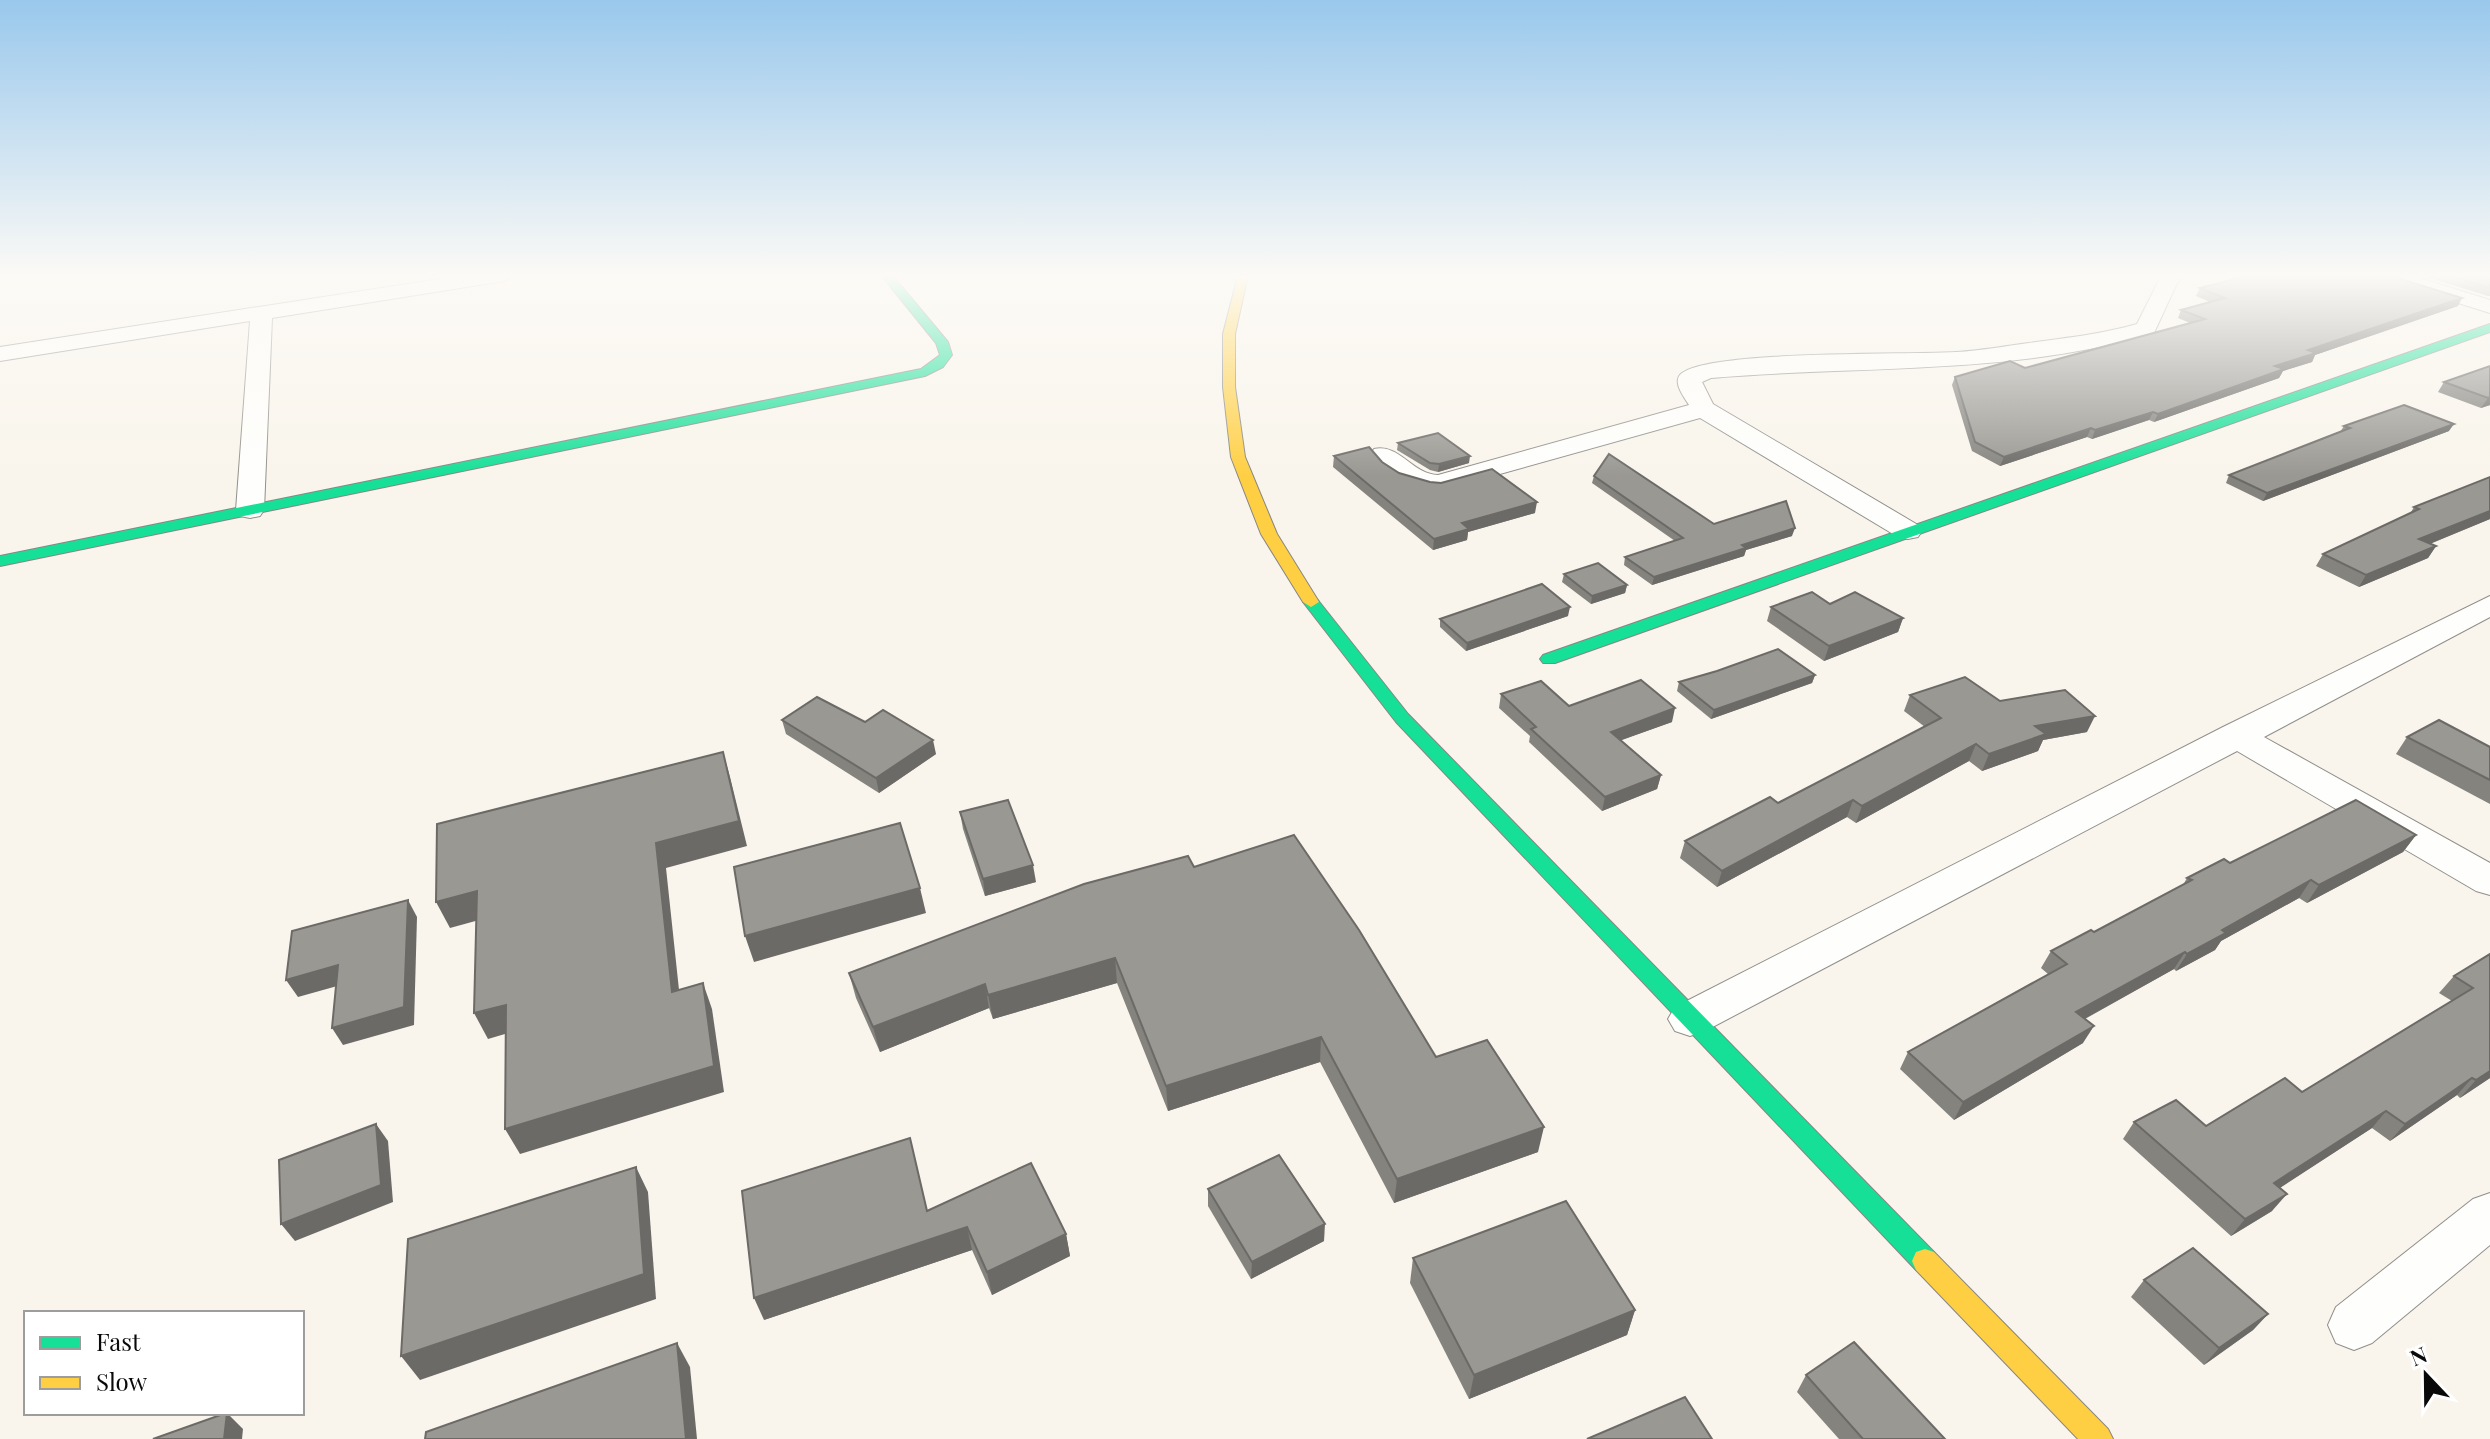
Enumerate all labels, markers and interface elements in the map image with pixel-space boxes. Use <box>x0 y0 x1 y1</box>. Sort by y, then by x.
legend <box>24 1311 304 1415</box>
text: Fast <box>96 1325 141 1357</box>
north arrow <box>2386 1335 2466 1415</box>
text: N <box>2405 1339 2431 1372</box>
text: Slow <box>96 1365 148 1397</box>

